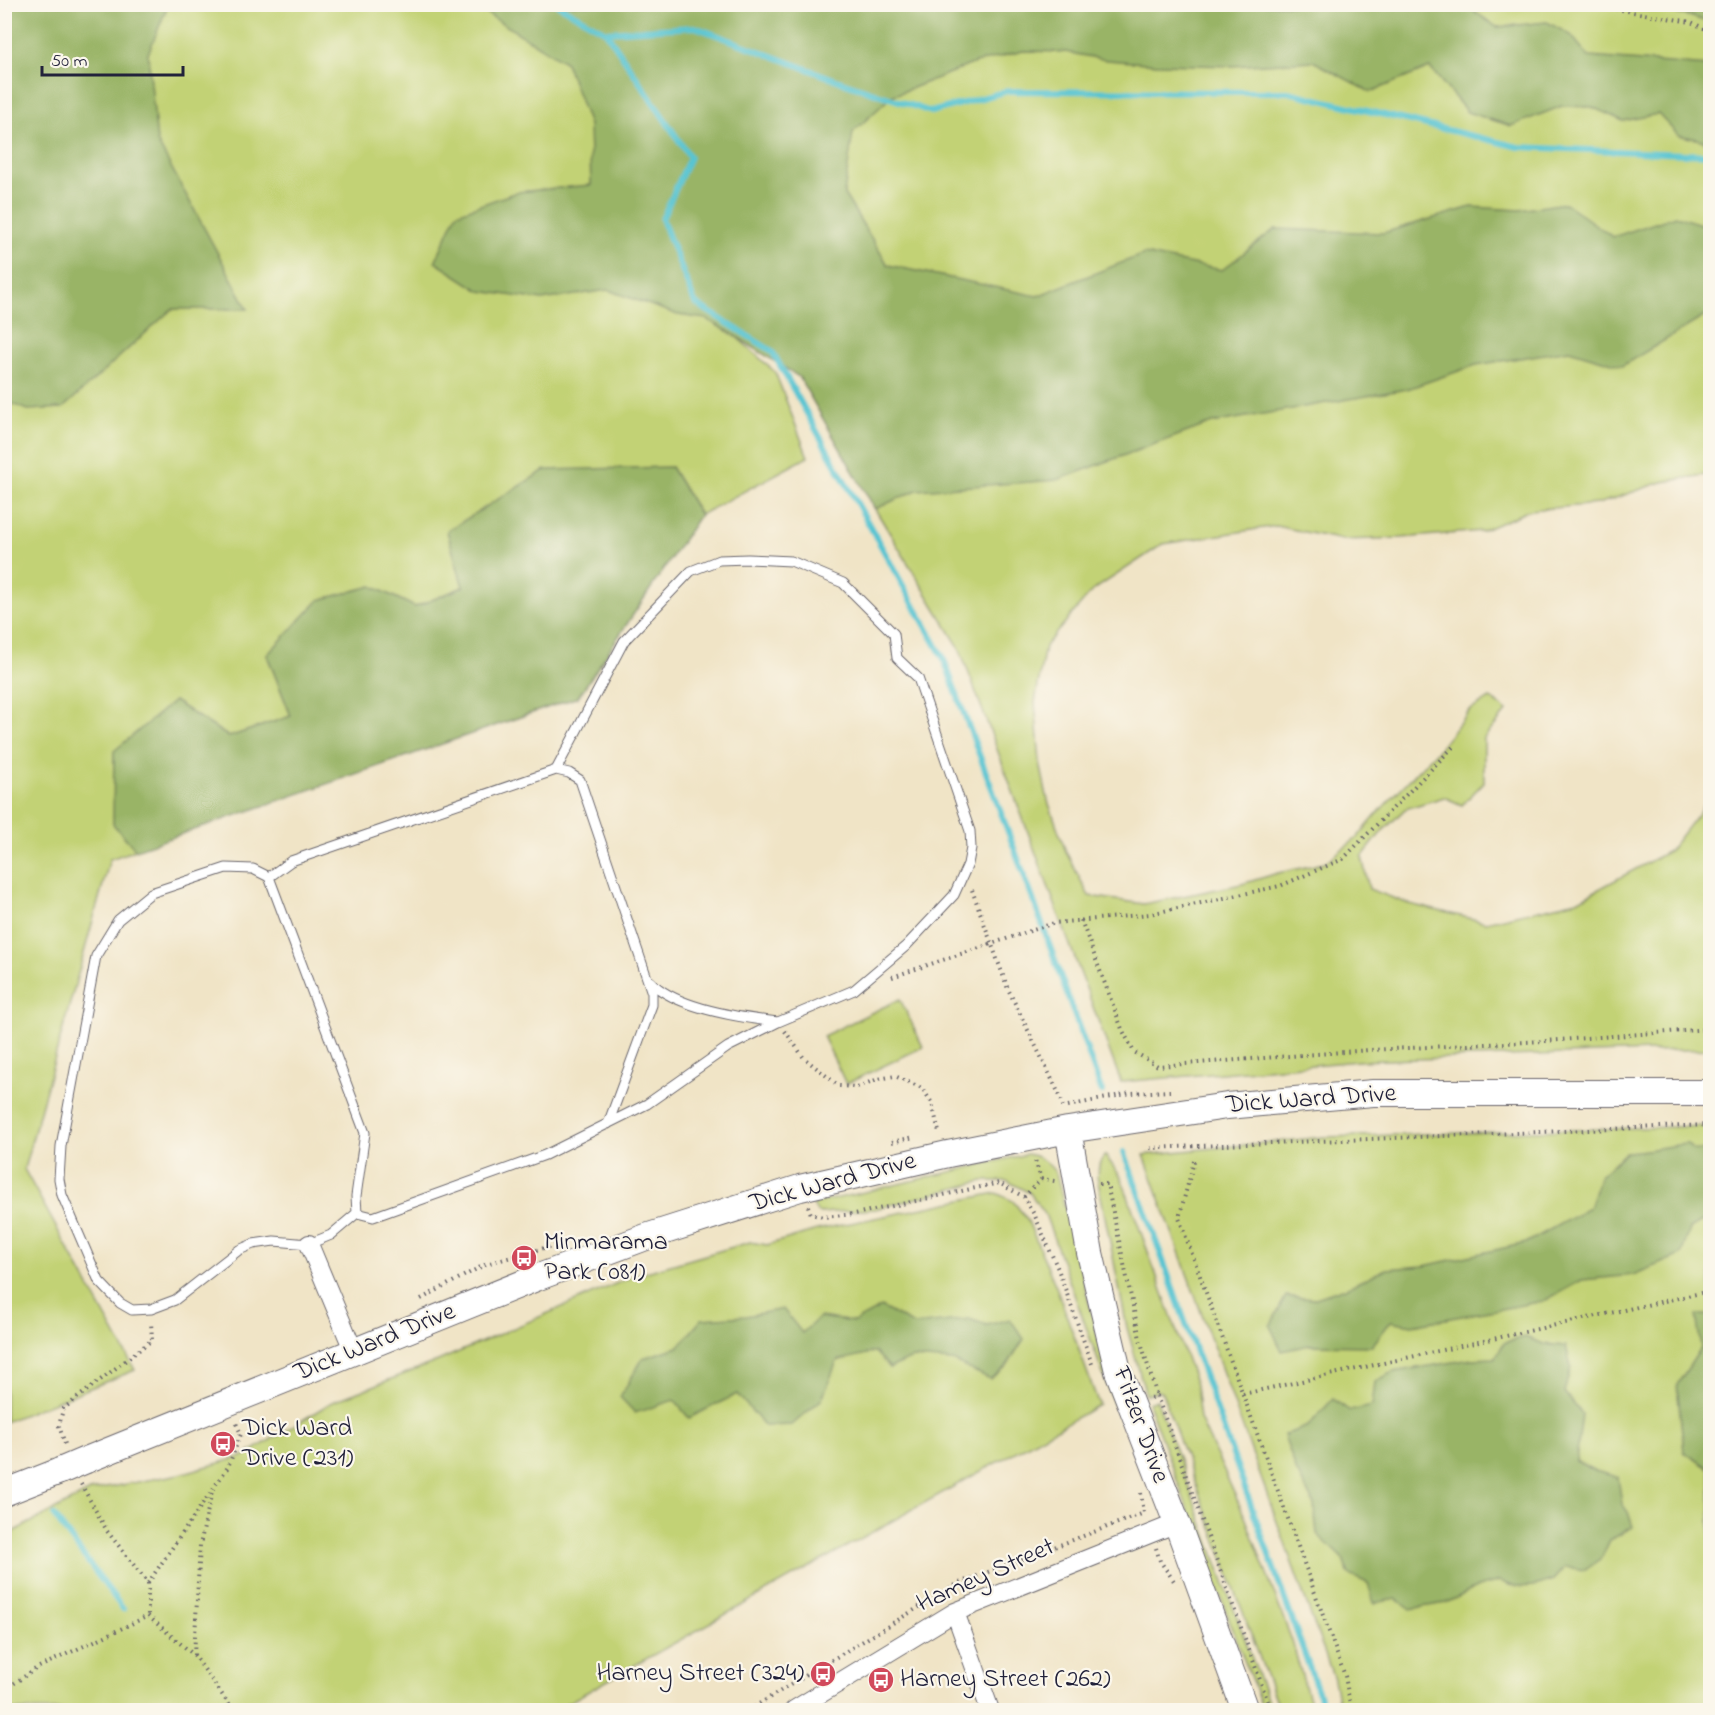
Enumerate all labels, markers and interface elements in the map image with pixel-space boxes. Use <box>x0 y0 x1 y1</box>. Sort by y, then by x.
scale bar <box>42 39 183 77</box>
text: 50 m <box>51 49 88 75</box>
street label: Dick Ward Drive <box>1223 1075 1398 1125</box>
street label: Dick Ward Drive <box>745 1142 921 1224</box>
place label: Minmarama Park (081) <box>544 1224 668 1292</box>
bus stop icon: Minmarama Park (081) <box>509 1243 539 1273</box>
street label: Dick Ward Drive <box>288 1293 462 1393</box>
street label: Fitzer Drive <box>1101 1360 1179 1489</box>
place label: Dick Ward Drive (231) <box>241 1410 354 1478</box>
bus stop icon: Dick Ward Drive (231) <box>208 1429 238 1459</box>
street label: Hamey Street <box>911 1529 1061 1623</box>
place label: Harney Street (324) <box>596 1655 804 1693</box>
bus stop icon: Harney Street (324) <box>808 1659 838 1689</box>
place label: Harney Street (262) <box>900 1661 1111 1699</box>
bus stop icon: Harney Street (262) <box>866 1665 896 1695</box>

